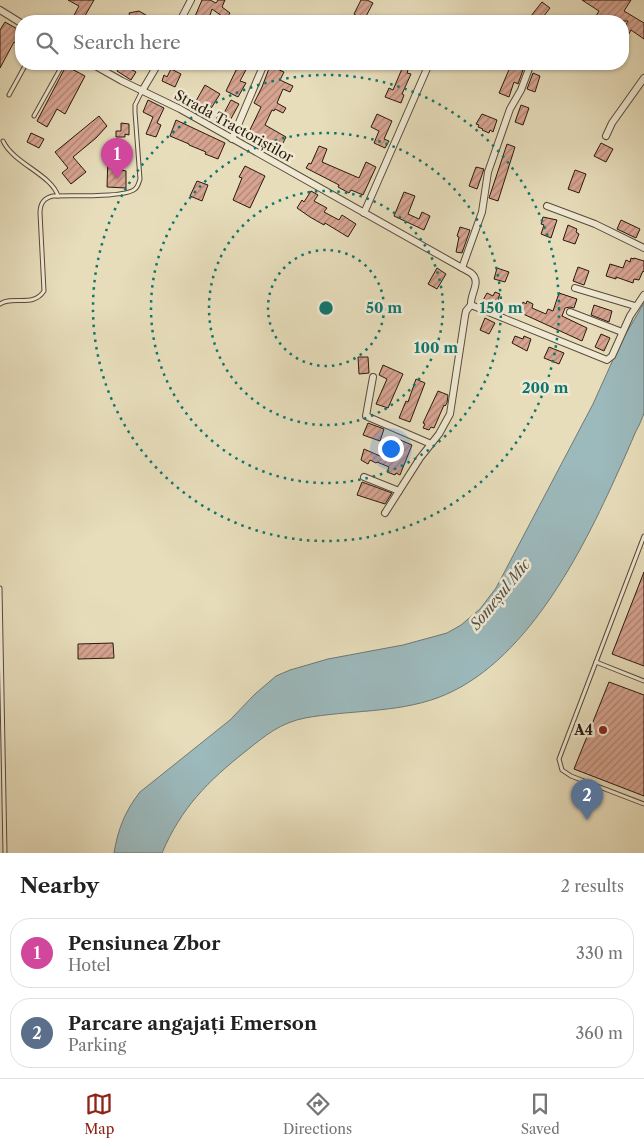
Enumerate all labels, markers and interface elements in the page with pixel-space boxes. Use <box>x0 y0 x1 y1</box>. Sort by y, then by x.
search box <box>15 15 629 70</box>
icon: search <box>33 29 61 57</box>
text: Search here <box>73 31 181 54</box>
street label: Strada Tractoriștilor <box>171 86 297 166</box>
pin: 1 <box>101 138 133 179</box>
text: 50 m <box>366 298 402 317</box>
text: 150 m <box>479 298 523 317</box>
centre of rings <box>317 299 335 317</box>
text: 100 m <box>414 338 458 357</box>
text: 200 m <box>522 378 568 397</box>
your location <box>378 436 404 462</box>
water label: Someșul Mic <box>465 554 535 635</box>
place label: A4 <box>573 721 593 739</box>
marker: A4 <box>597 724 609 736</box>
pin: 2 <box>571 779 603 820</box>
text: Nearby <box>20 873 99 898</box>
text: 2 results <box>561 876 624 896</box>
text: Pensiunea Zbor <box>68 932 220 955</box>
text: 1 <box>33 943 41 963</box>
text: 330 m <box>576 943 623 963</box>
text: Hotel <box>68 955 111 975</box>
text: Parcare angajați Emerson <box>68 1012 317 1035</box>
text: 2 <box>32 1023 42 1043</box>
text: 360 m <box>576 1023 623 1043</box>
text: Parking <box>68 1035 126 1055</box>
tab: Map <box>84 1090 114 1138</box>
tab: Directions <box>283 1090 352 1138</box>
tab: Saved <box>521 1090 560 1138</box>

